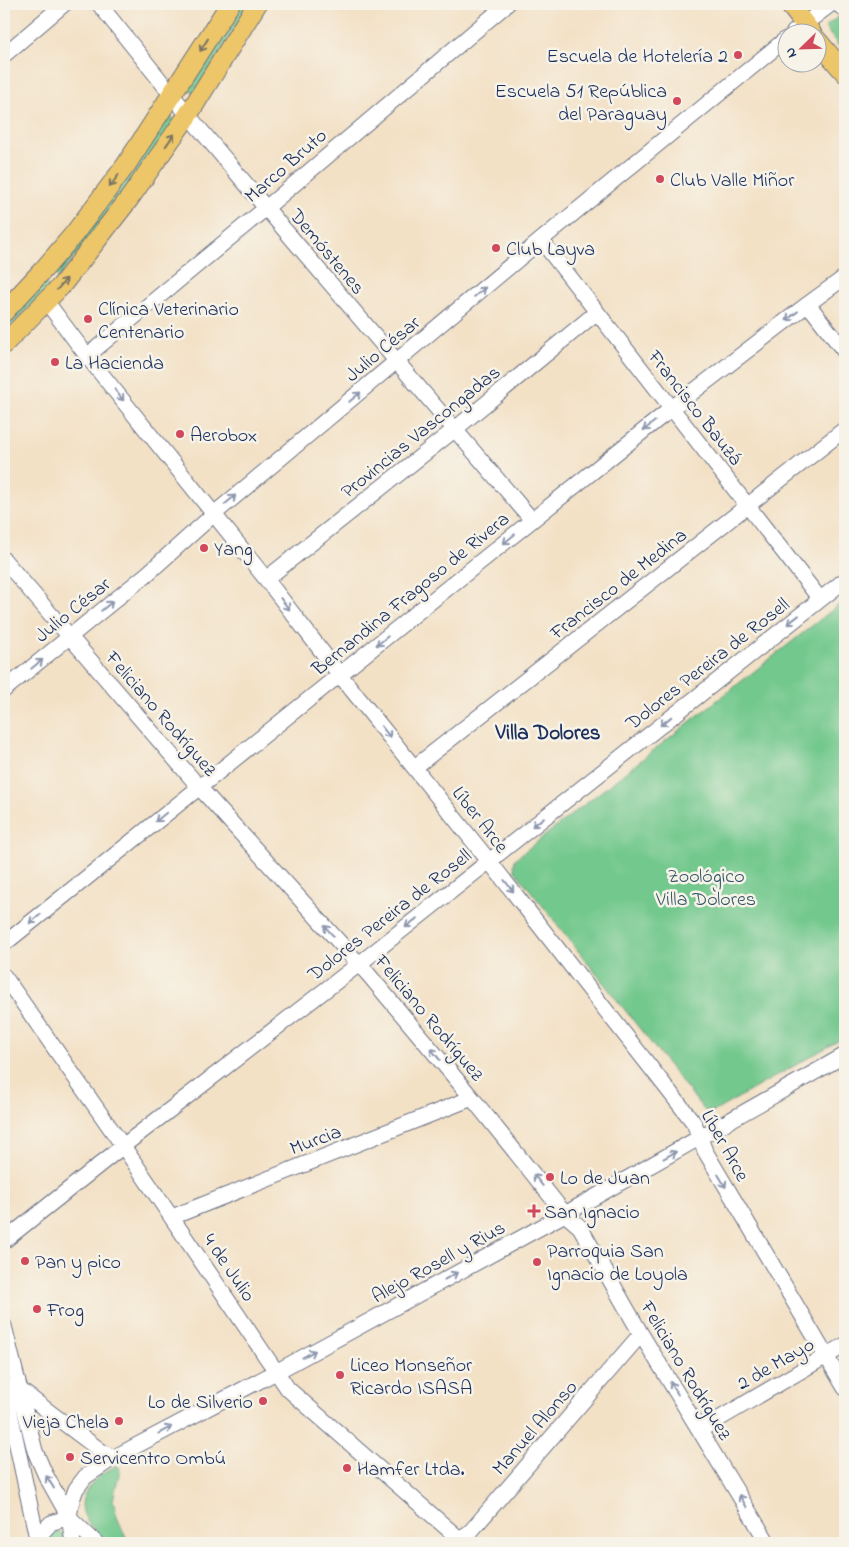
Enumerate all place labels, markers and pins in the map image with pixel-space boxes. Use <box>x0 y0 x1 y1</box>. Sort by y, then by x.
place label: Escuela de Hotelería 2 <box>547 43 728 72</box>
marker: Escuela de Hotelería 2 <box>732 49 744 61</box>
place label: Escuela 51 República del Paraguay <box>495 78 667 131</box>
marker: Escuela 51 República del Paraguay <box>671 95 683 107</box>
place label: Club Valle Miñor <box>670 167 795 196</box>
marker: Club Valle Miñor <box>654 173 666 185</box>
place label: Club Layva <box>506 236 595 265</box>
marker: Club Layva <box>490 242 502 254</box>
place label: Clínica Veterinario Centenario <box>98 296 239 348</box>
marker: Clínica Veterinario Centenario <box>82 313 94 325</box>
place label: La Hacienda <box>65 350 164 379</box>
marker: La Hacienda <box>49 356 61 368</box>
place label: Aerobox <box>190 422 257 451</box>
marker: Aerobox <box>174 428 186 440</box>
place label: Yang <box>214 536 253 566</box>
marker: Yang <box>198 542 210 554</box>
place label: Lo de Juan <box>560 1165 650 1194</box>
marker: Lo de Juan <box>544 1171 556 1183</box>
place label: San Ignacio <box>544 1199 640 1229</box>
marker: San Ignacio <box>528 1205 540 1217</box>
place label: Parroquia San Ignacio de Loyola <box>547 1238 688 1291</box>
place label: Pan y pico <box>35 1249 121 1278</box>
marker: Pan y pico <box>19 1255 31 1267</box>
marker: Parroquia San Ignacio de Loyola <box>531 1256 543 1268</box>
place label: Frog <box>46 1297 84 1327</box>
marker: Frog <box>31 1303 43 1315</box>
place label: Liceo Monseñor Ricardo ISASA <box>350 1352 473 1404</box>
marker: Liceo Monseñor Ricardo ISASA <box>334 1369 346 1381</box>
place label: Lo de Silverio <box>148 1389 253 1418</box>
marker: Lo de Silverio <box>257 1395 269 1407</box>
place label: Vieja Chela <box>22 1409 109 1438</box>
marker: Vieja Chela <box>113 1415 125 1427</box>
place label: Servicentro Ombú <box>80 1445 226 1474</box>
marker: Servicentro Ombú <box>64 1451 76 1463</box>
place label: Hamfer Ltda. <box>357 1456 465 1485</box>
marker: Hamfer Ltda. <box>341 1462 353 1474</box>

